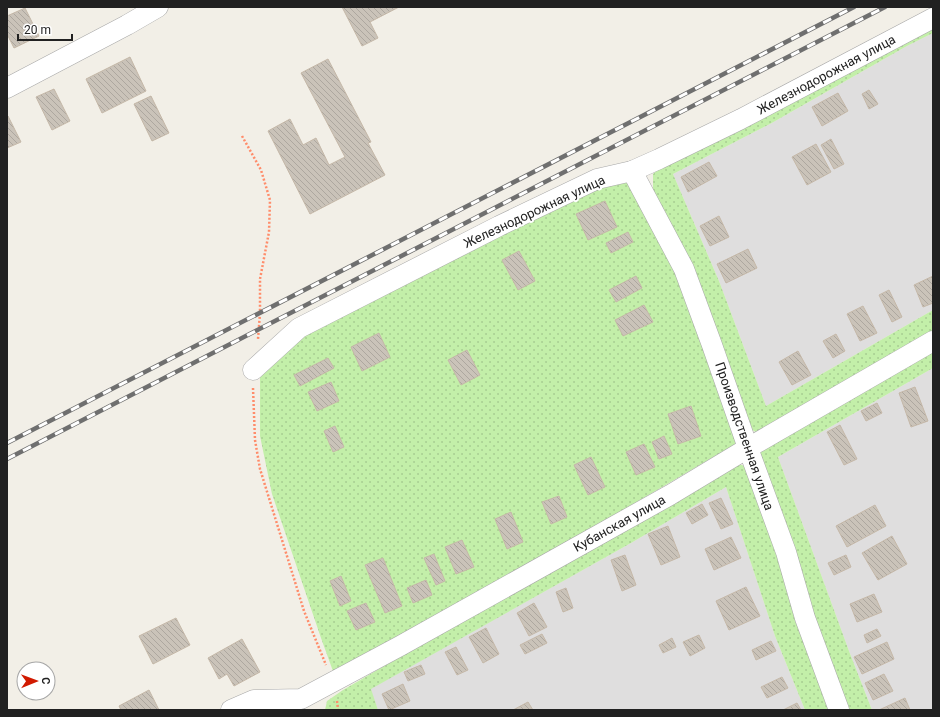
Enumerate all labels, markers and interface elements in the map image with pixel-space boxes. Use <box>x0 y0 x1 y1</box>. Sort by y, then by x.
scale bar <box>18 16 72 42</box>
text: 20 m <box>24 23 51 37</box>
street label: Железнодорожная улица <box>755 32 898 117</box>
street label: Железнодорожная улица <box>461 172 607 251</box>
street label: Производственная улица <box>712 360 777 512</box>
street label: Кубанская улица <box>571 492 668 555</box>
north arrow <box>16 661 56 701</box>
text: С <box>39 677 52 685</box>

